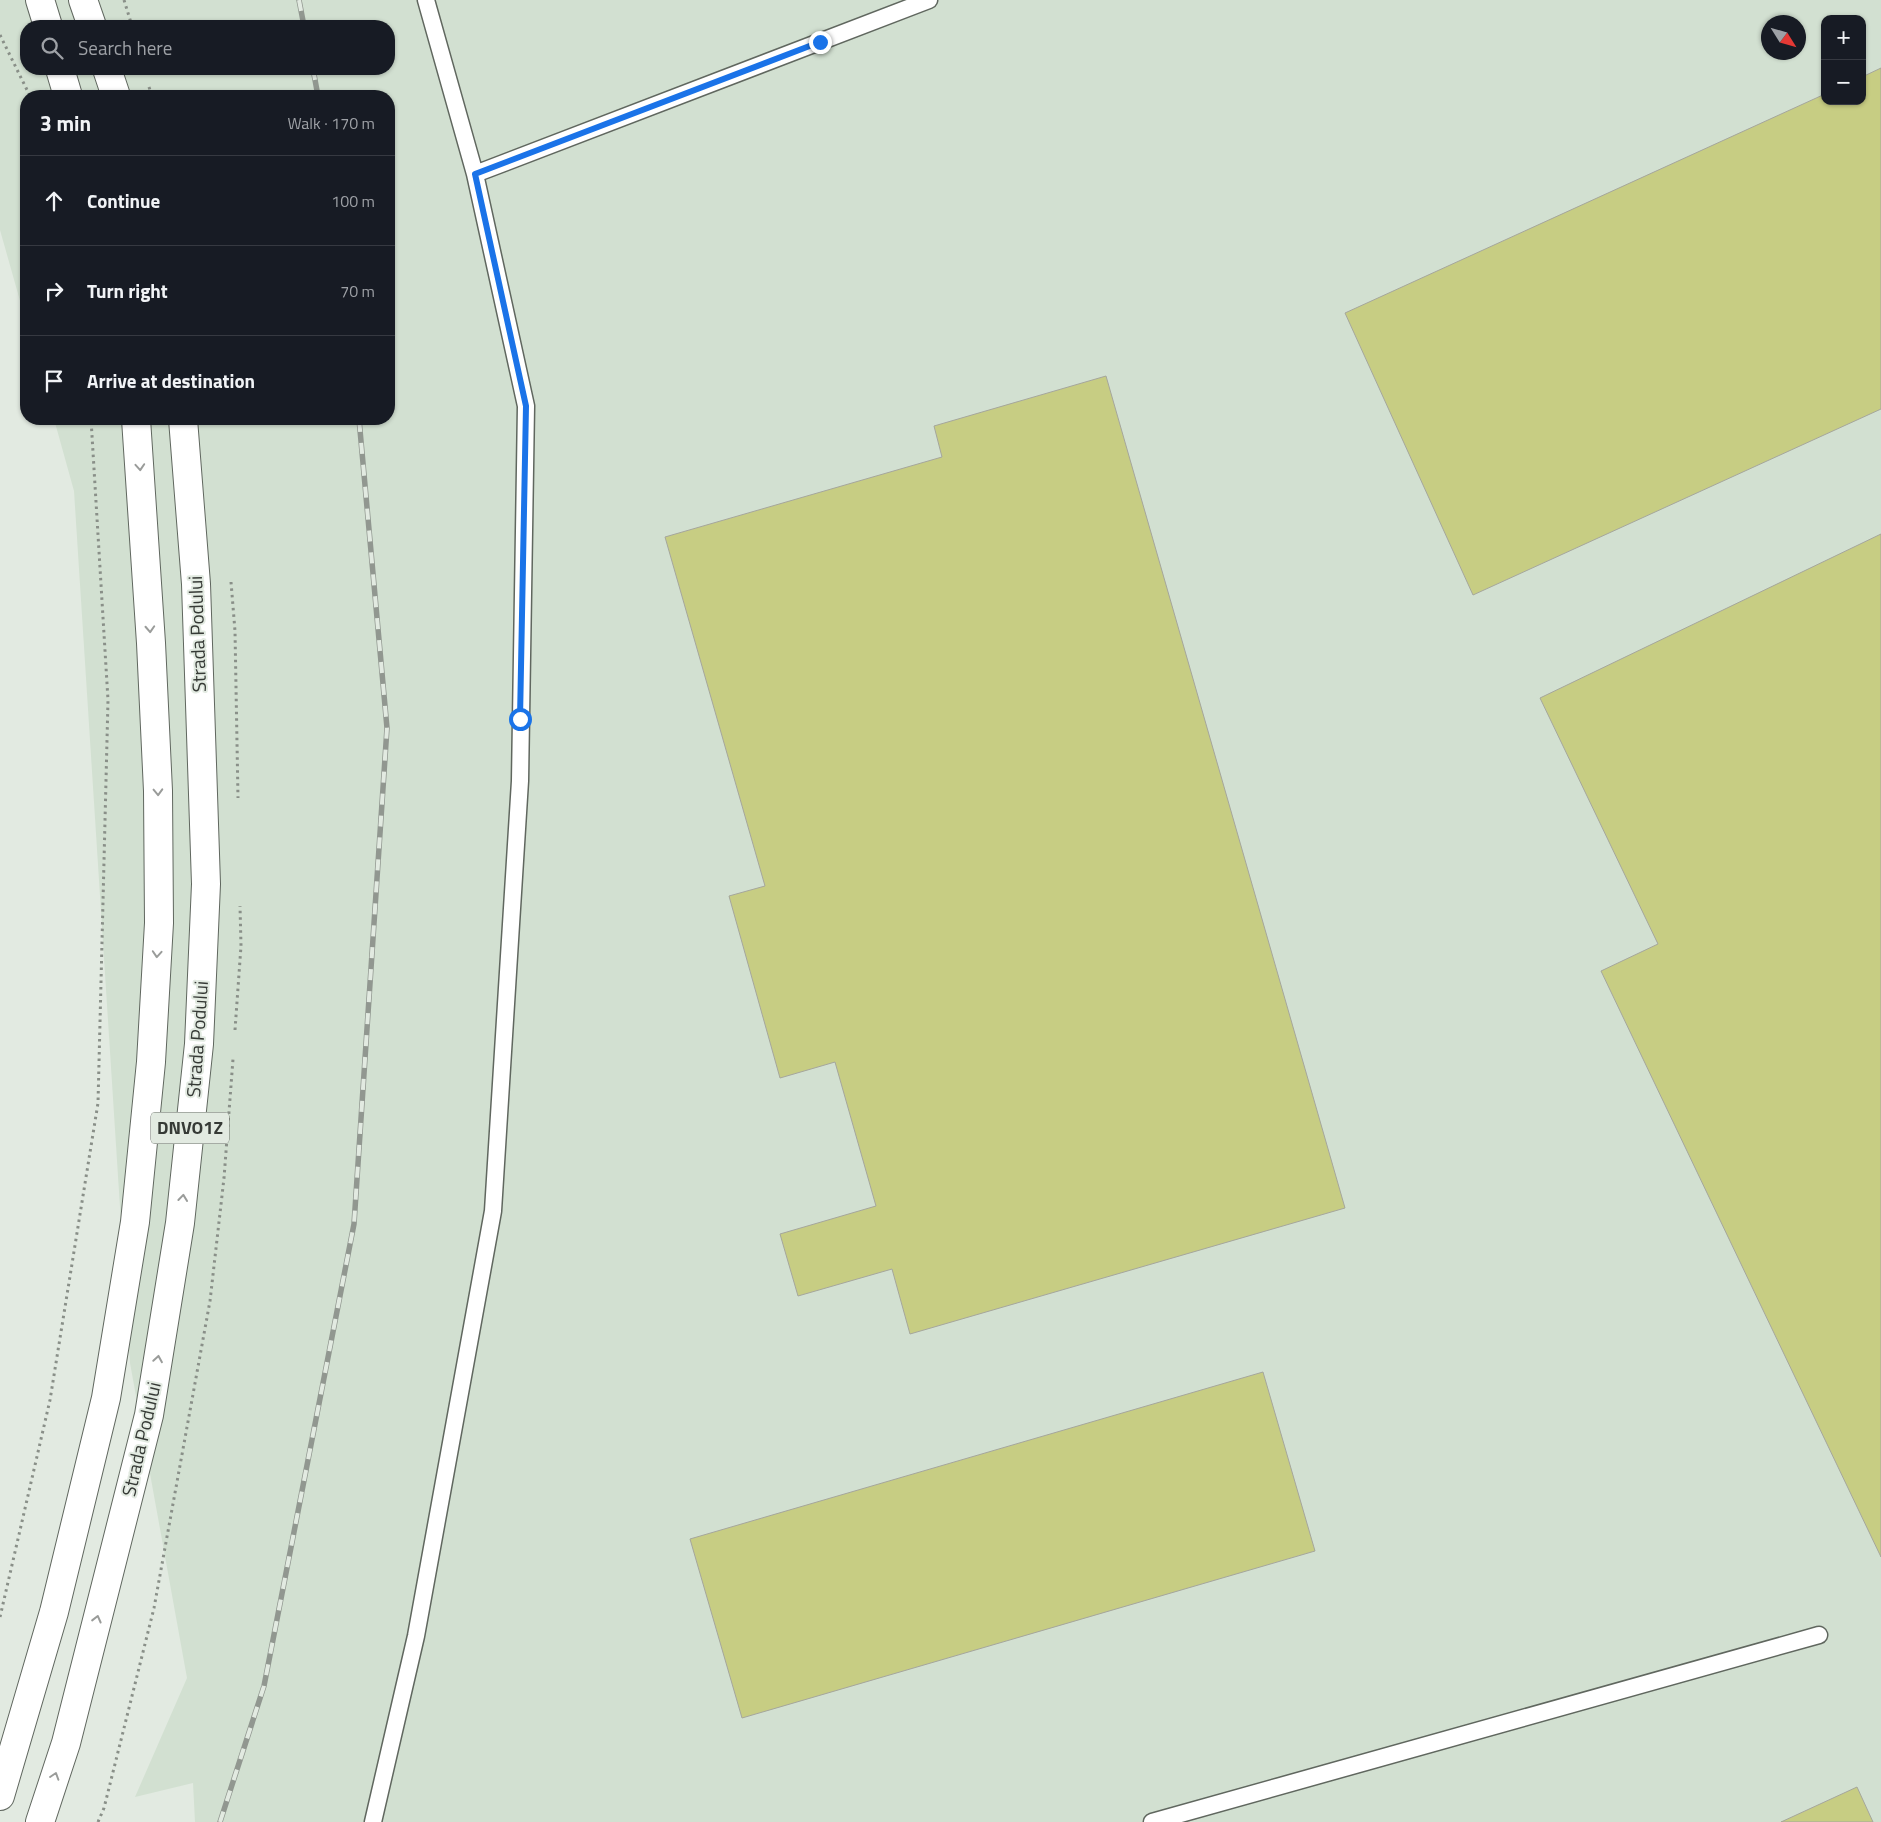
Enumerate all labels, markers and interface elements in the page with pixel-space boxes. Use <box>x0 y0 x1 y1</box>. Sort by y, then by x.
north arrow <box>1761 15 1806 60</box>
map controls <box>1821 15 1866 105</box>
button: + <box>1821 15 1866 60</box>
search box <box>20 20 395 75</box>
route end <box>809 31 832 54</box>
text: Search here <box>78 33 172 62</box>
icon: search <box>38 34 66 62</box>
button: − <box>1821 60 1866 105</box>
text: 3 min <box>40 107 91 139</box>
text: Walk · 170 m <box>287 111 375 135</box>
text: Continue <box>87 186 160 215</box>
icon: ahead <box>40 187 68 215</box>
text: 100 m <box>331 189 375 213</box>
text: Turn right <box>87 276 168 305</box>
icon: right <box>40 277 68 305</box>
text: 70 m <box>340 279 375 303</box>
text: Arrive at destination <box>87 366 255 395</box>
icon: arrive <box>40 367 68 395</box>
one-way arrow <box>135 464 146 472</box>
street label: Strada Podului <box>180 575 213 693</box>
one-way arrow <box>145 626 156 634</box>
route start <box>509 708 532 731</box>
one-way arrow <box>152 788 163 796</box>
one-way arrow <box>152 950 163 958</box>
street label: Strada Podului <box>178 980 215 1098</box>
road number: DNVO1Z <box>151 1112 229 1144</box>
one-way arrow <box>177 1194 188 1202</box>
one-way arrow <box>153 1354 163 1363</box>
street label: Strada Podului <box>113 1379 168 1499</box>
one-way arrow <box>92 1615 102 1623</box>
one-way arrow <box>50 1772 60 1780</box>

